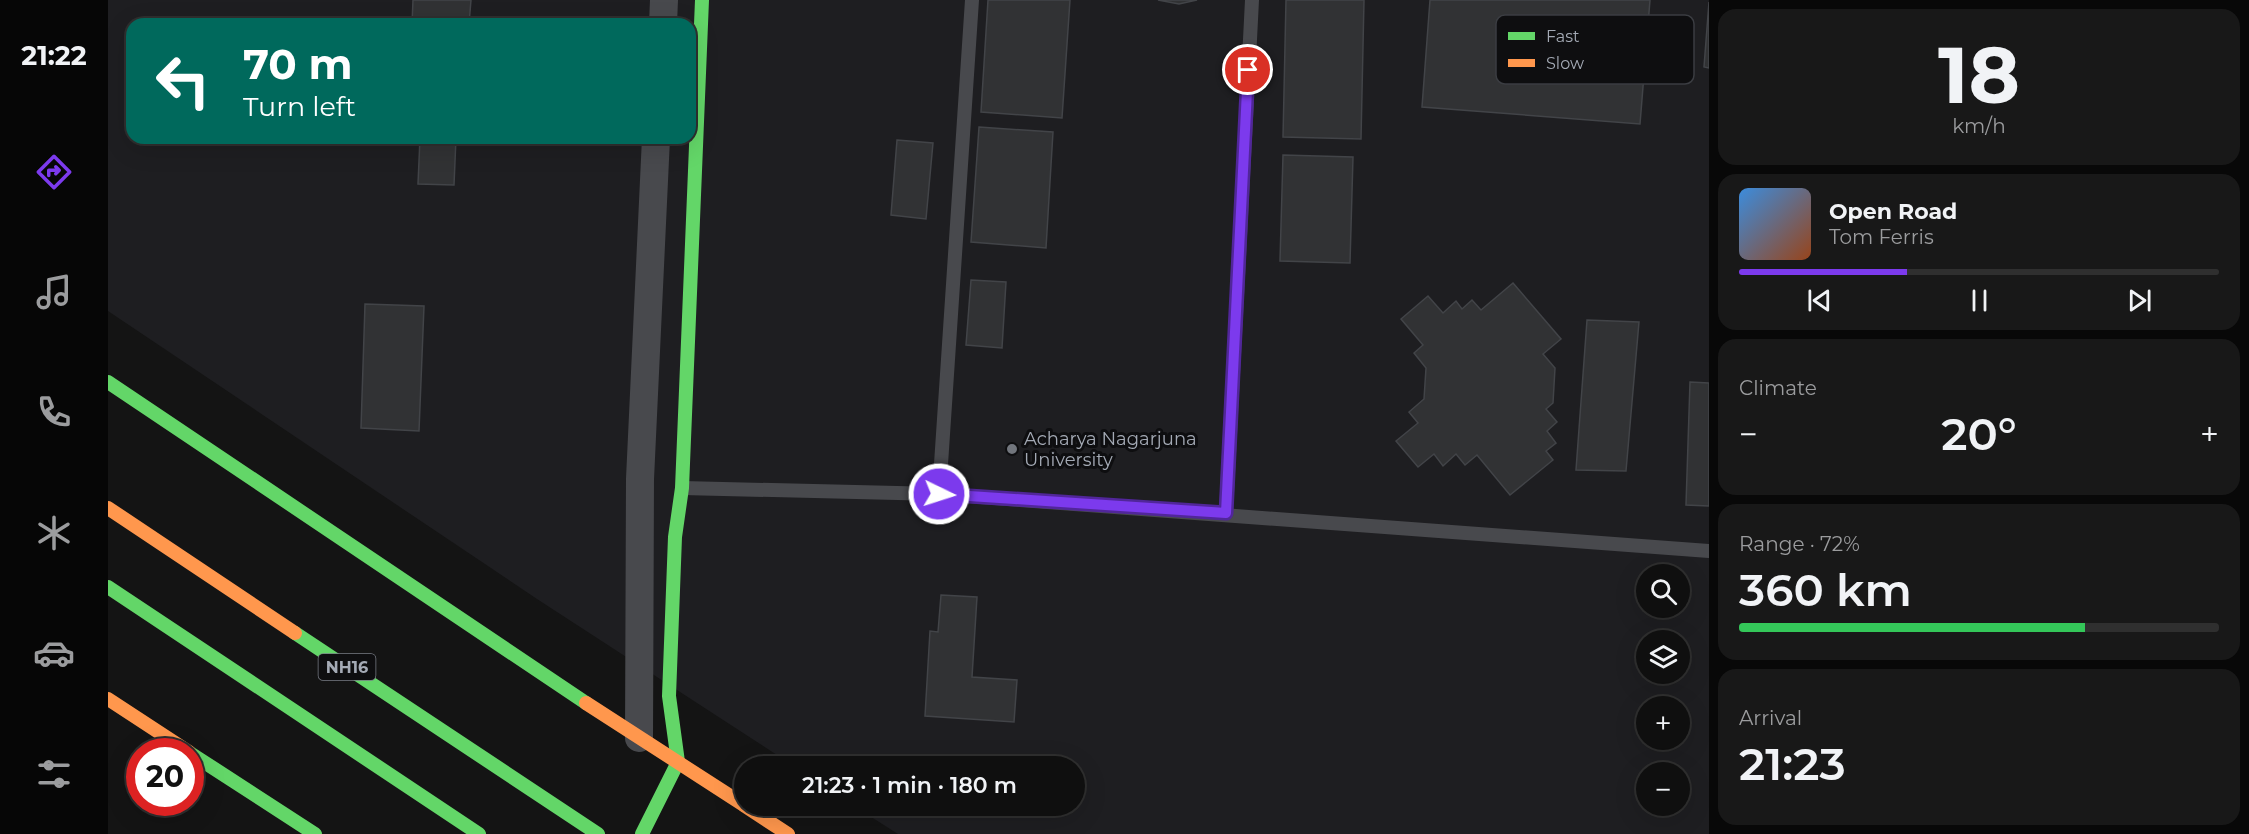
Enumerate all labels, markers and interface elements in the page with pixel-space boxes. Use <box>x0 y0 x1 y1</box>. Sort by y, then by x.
legend <box>1496 15 1694 84</box>
text: Fast <box>1546 27 1580 46</box>
text: 18 <box>1938 27 2020 123</box>
text: 70 m <box>243 38 353 90</box>
text: 21:22 <box>21 39 87 72</box>
icon: left <box>144 42 222 120</box>
pin <box>1222 44 1273 95</box>
icon: arrive <box>1231 53 1264 86</box>
text: Slow <box>1546 54 1584 73</box>
text: Turn left <box>243 90 356 123</box>
text: km/h <box>1952 114 2006 138</box>
icon: directions <box>33 151 75 193</box>
text: Open Road <box>1829 198 1957 225</box>
text: Tom Ferris <box>1829 225 1934 249</box>
icon: music <box>33 271 75 313</box>
icon: previous <box>1803 284 1836 317</box>
icon: pause <box>1963 284 1996 317</box>
icon: next <box>2123 284 2156 317</box>
text: Climate <box>1739 376 1817 400</box>
icon: phone <box>33 391 75 433</box>
text: 20° <box>1941 406 2017 461</box>
text: − <box>1739 414 1758 454</box>
text: + <box>2200 414 2219 454</box>
place label: Acharya Nagarjuna University <box>1024 428 1197 471</box>
marker: Acharya Nagarjuna University <box>1005 442 1019 456</box>
position arrow <box>907 462 971 526</box>
icon: climate <box>33 512 75 554</box>
text: Range · 72% <box>1739 532 1860 556</box>
text: 360 km <box>1739 562 1912 617</box>
map controls <box>1636 564 1690 816</box>
button: search <box>1636 564 1690 618</box>
button: layers <box>1636 630 1690 684</box>
icon: car <box>33 632 75 674</box>
road number: NH16 <box>318 654 376 680</box>
button: + <box>1636 696 1690 750</box>
text: Arrival <box>1739 706 1802 730</box>
text: 21:23 <box>1739 736 1846 791</box>
speed limit sign: 20 <box>126 738 204 816</box>
icon: filters <box>33 753 75 795</box>
button: − <box>1636 762 1690 816</box>
text: 21:23 · 1 min · 180 m <box>802 772 1017 799</box>

